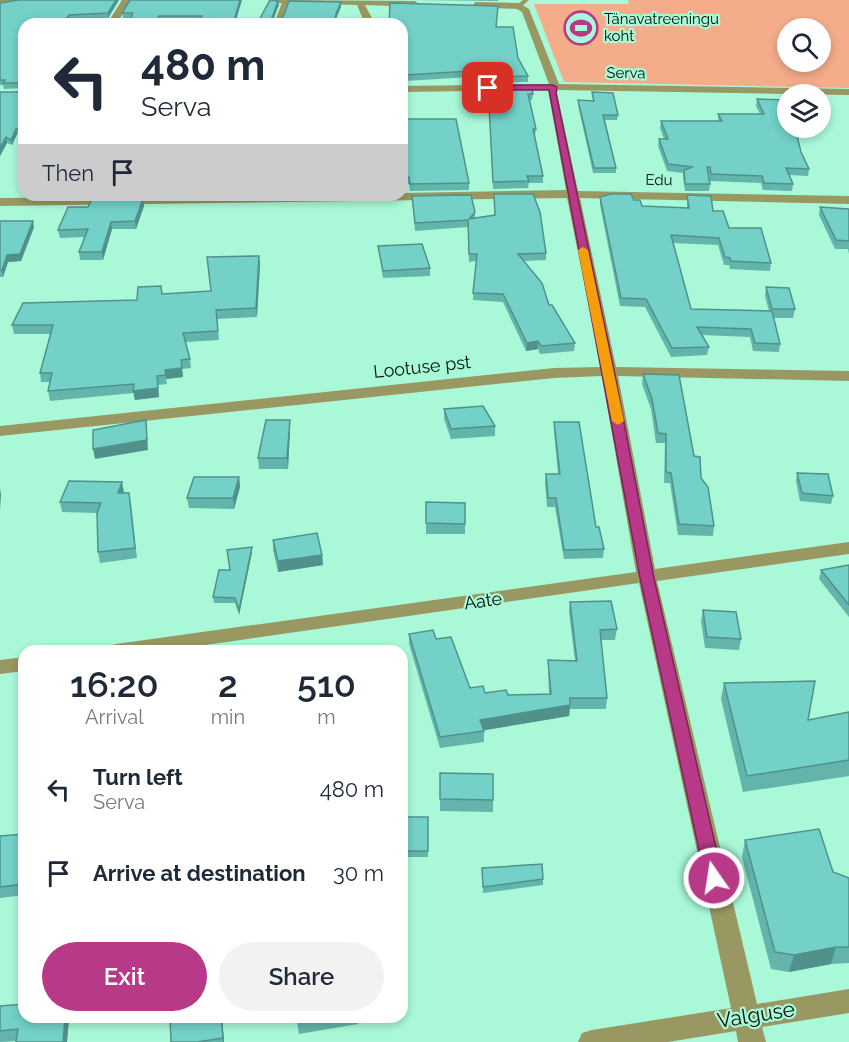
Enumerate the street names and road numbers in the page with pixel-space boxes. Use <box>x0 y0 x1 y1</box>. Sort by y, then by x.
street label: Serva <box>606 64 646 82</box>
street label: Edu <box>645 171 673 189</box>
street label: Lootuse pst <box>372 351 472 382</box>
street label: Aate <box>463 587 504 614</box>
street label: Valguse <box>715 996 797 1033</box>

